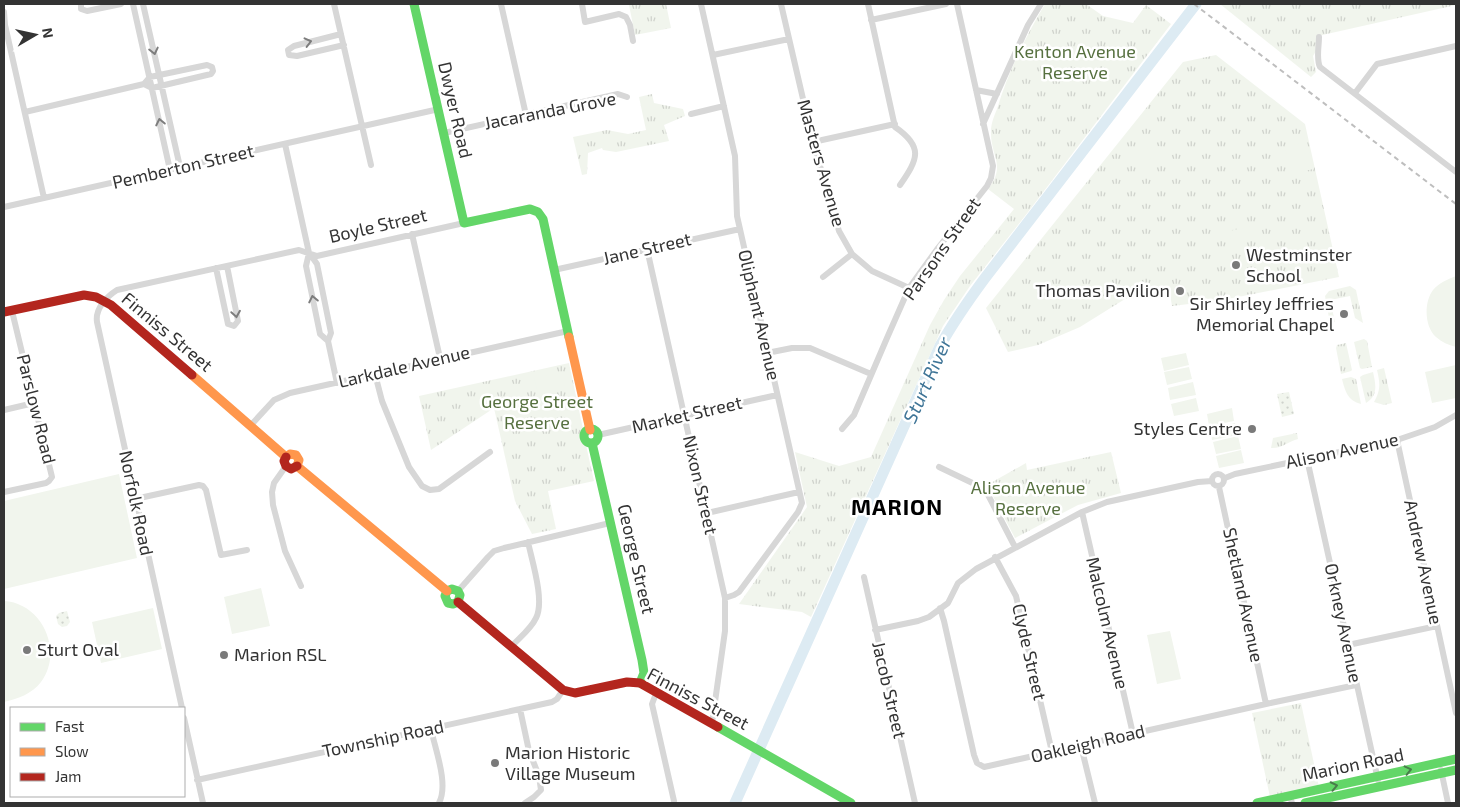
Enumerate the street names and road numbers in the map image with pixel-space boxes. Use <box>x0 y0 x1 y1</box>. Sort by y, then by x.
street label: Dwyer Road <box>434 59 478 160</box>
street label: Jacaranda Grove <box>482 86 618 134</box>
street label: Masters Avenue <box>793 96 851 229</box>
street label: Pemberton Street <box>110 139 256 193</box>
street label: Parsons Street <box>898 193 985 304</box>
street label: Boyle Street <box>327 203 429 247</box>
street label: Jane Street <box>600 227 693 269</box>
street label: Oliphant Avenue <box>734 247 786 382</box>
street label: Finniss Street <box>118 287 218 376</box>
street label: Larkdale Avenue <box>336 340 472 392</box>
street label: Parslow Road <box>13 352 61 466</box>
street label: Market Street <box>630 391 744 437</box>
street label: Alison Avenue <box>1283 427 1400 473</box>
street label: Nixon Street <box>679 433 723 537</box>
street label: Norfolk Road <box>115 448 159 557</box>
street label: Andrew Avenue <box>1400 497 1448 626</box>
street label: George Street <box>614 502 660 616</box>
street label: Shetland Avenue <box>1219 526 1269 664</box>
street label: Malcolm Avenue <box>1082 555 1134 691</box>
street label: Orkney Avenue <box>1321 561 1367 685</box>
street label: Clyde Street <box>1008 601 1052 702</box>
street label: Jacob Street <box>868 639 912 741</box>
street label: Finniss Street <box>644 662 753 734</box>
street label: Township Road <box>320 714 446 762</box>
street label: Oakleigh Road <box>1029 719 1147 767</box>
street label: Marion Road <box>1300 743 1406 786</box>

